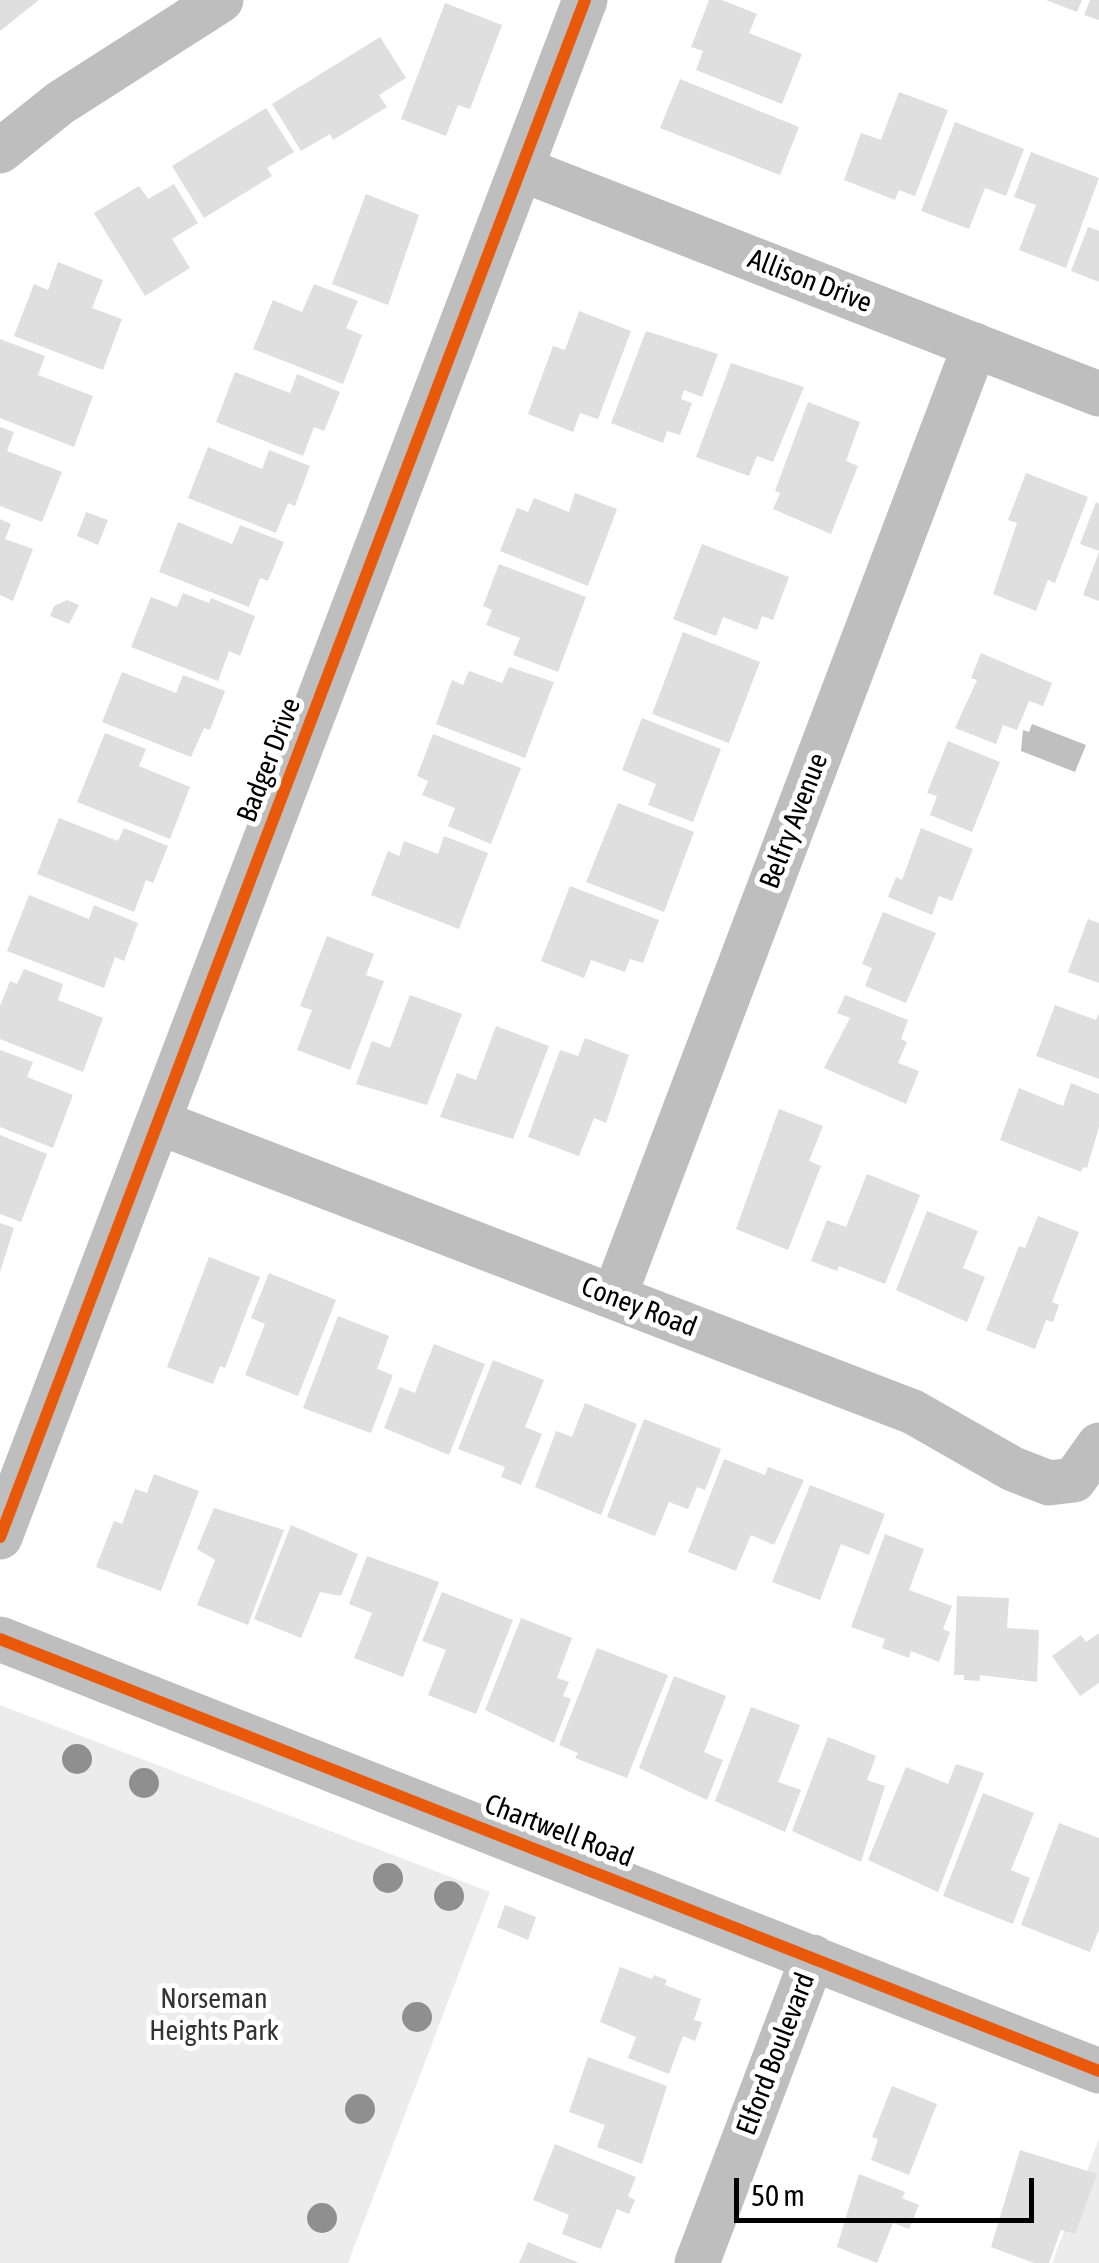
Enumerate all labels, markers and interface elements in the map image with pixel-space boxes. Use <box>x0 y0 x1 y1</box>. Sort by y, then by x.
street label: Allison Drive <box>743 242 877 320</box>
street label: Badger Drive <box>230 693 308 827</box>
street label: Belfry Avenue <box>753 749 835 893</box>
street label: Coney Road <box>577 1270 701 1344</box>
street label: Chartwell Road <box>480 1787 638 1875</box>
street label: Elford Boulevard <box>730 1968 822 2140</box>
park label: Norseman Heights Park <box>149 1982 279 2048</box>
scale bar <box>739 2158 1039 2220</box>
text: 50 m <box>751 2178 805 2212</box>

